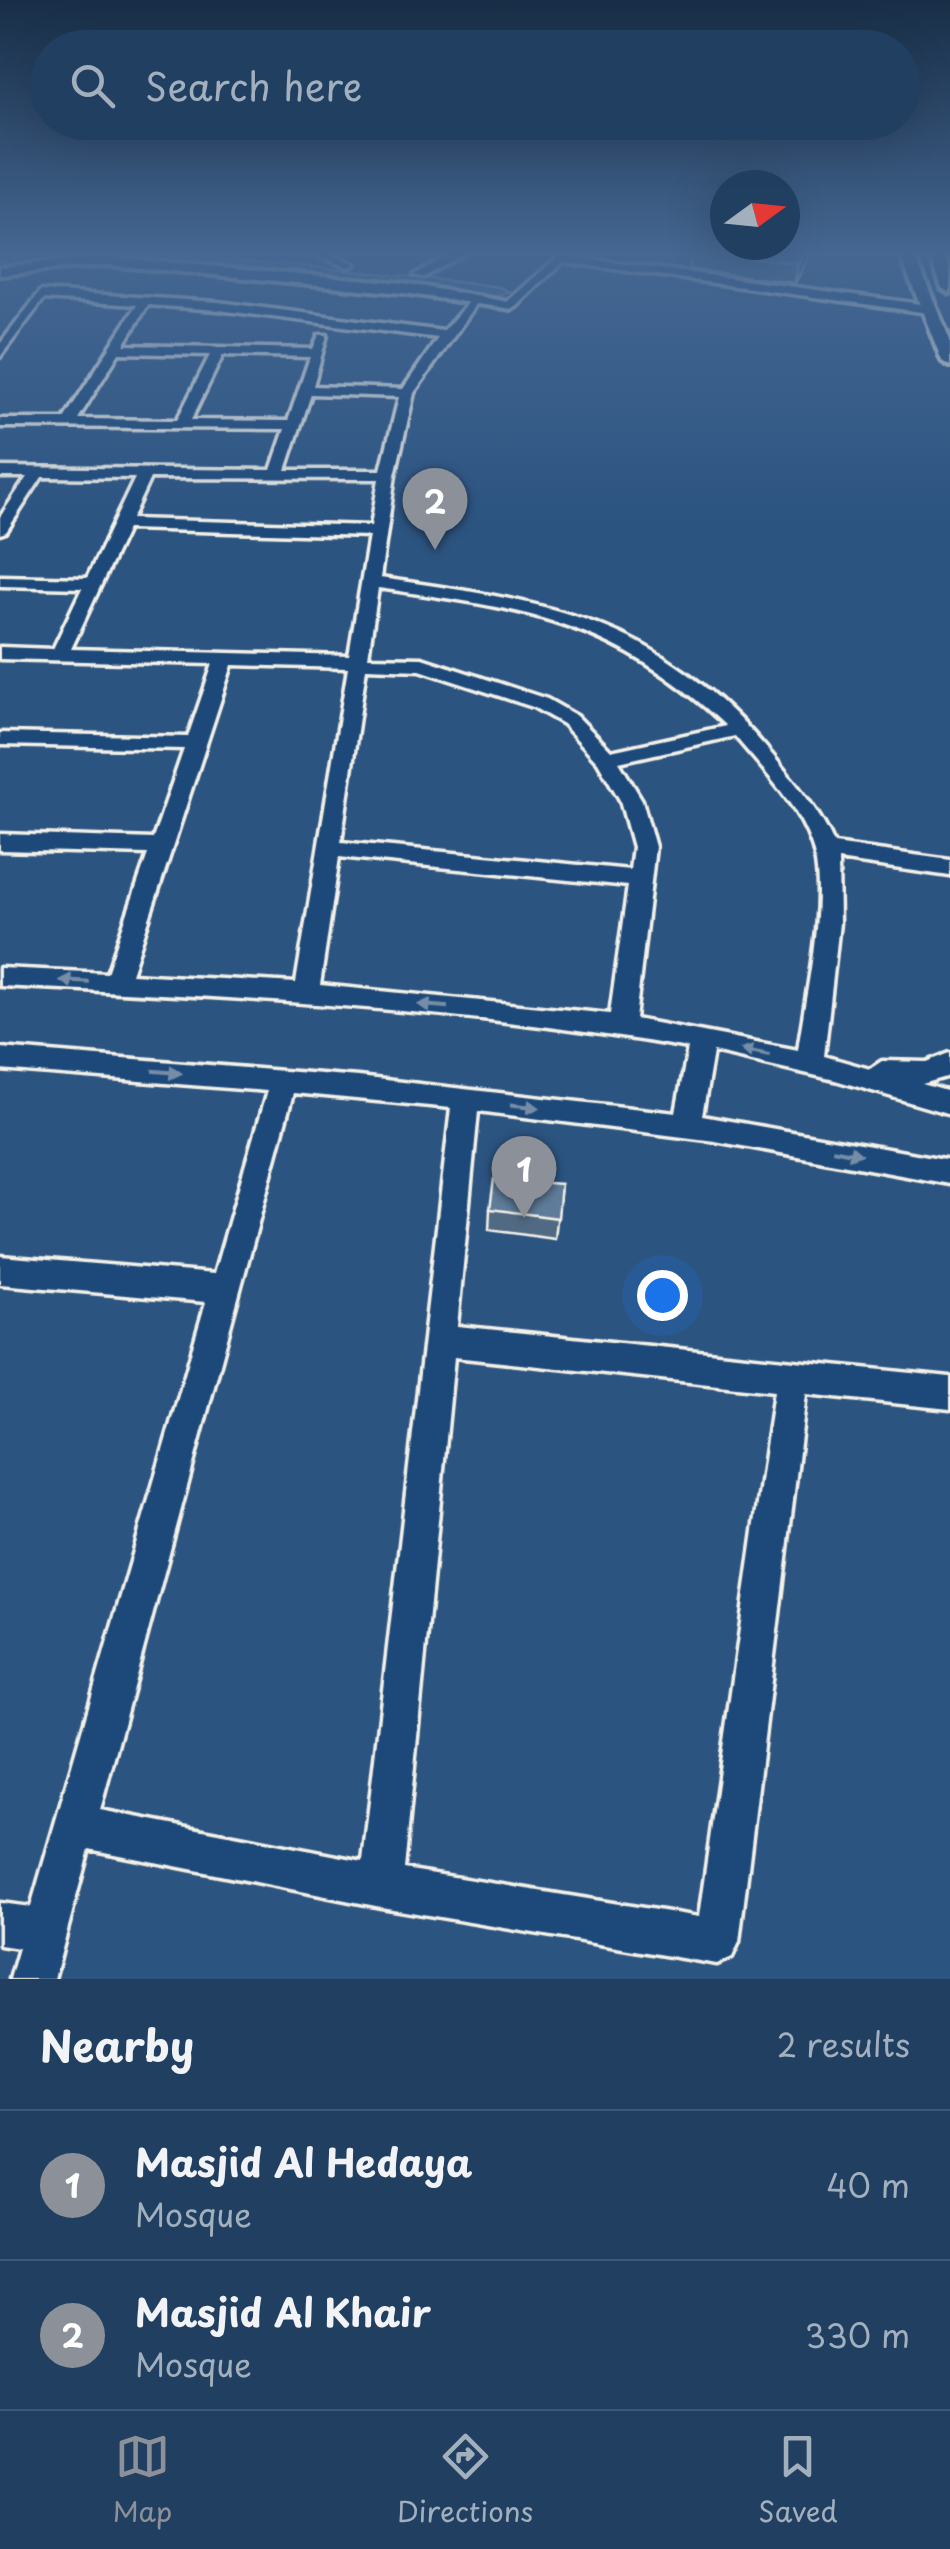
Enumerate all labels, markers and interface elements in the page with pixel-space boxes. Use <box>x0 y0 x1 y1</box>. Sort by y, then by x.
search box <box>30 30 920 140</box>
text: Search here <box>145 57 362 114</box>
icon: search <box>65 58 120 113</box>
north arrow <box>710 170 800 260</box>
pin: 2 <box>402 468 468 550</box>
one-way arrow <box>58 972 90 988</box>
one-way arrow <box>417 998 449 1014</box>
one-way arrow <box>739 1043 770 1059</box>
one-way arrow <box>152 1065 183 1081</box>
one-way arrow <box>510 1098 542 1114</box>
pin: 1 <box>492 1136 556 1218</box>
one-way arrow <box>832 1145 863 1160</box>
your location <box>637 1270 688 1321</box>
text: Nearby <box>40 2013 194 2076</box>
text: 2 results <box>777 2020 910 2068</box>
text: Masjid Al Hedaya <box>135 2133 472 2190</box>
text: 1 <box>65 2161 80 2209</box>
text: 40 m <box>826 2161 910 2209</box>
text: Mosque <box>135 2190 252 2238</box>
text: Masjid Al Khair <box>135 2283 431 2340</box>
text: 2 <box>61 2311 84 2359</box>
text: 330 m <box>805 2311 910 2359</box>
text: Mosque <box>135 2340 252 2388</box>
tab: Map <box>112 2429 172 2532</box>
tab: Directions <box>397 2429 533 2532</box>
tab: Saved <box>758 2429 838 2532</box>

